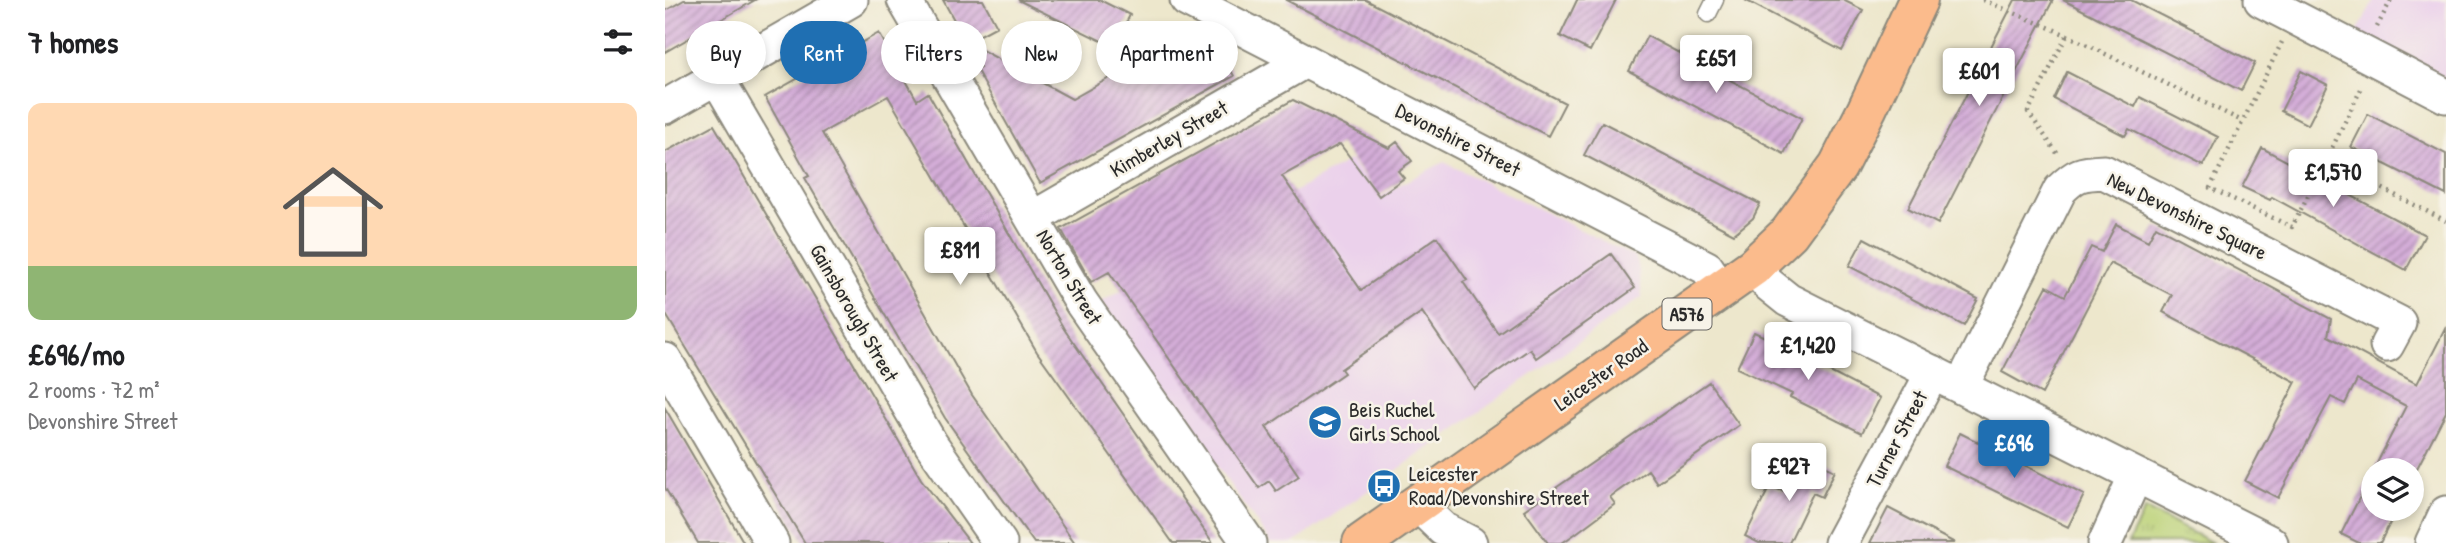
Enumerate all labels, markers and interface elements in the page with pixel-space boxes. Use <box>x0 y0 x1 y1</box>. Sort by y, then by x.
chip: Buy <box>686 21 766 84</box>
chip: Rent <box>780 21 867 84</box>
chip: Filters <box>881 21 987 84</box>
chip: New <box>1001 21 1082 84</box>
chip: Apartment <box>1096 21 1238 84</box>
text: 7 homes <box>28 22 118 62</box>
icon: filters <box>599 23 637 61</box>
pin: £651 <box>1675 36 1757 95</box>
text: £651 <box>1696 42 1736 73</box>
pin: £601 <box>1938 48 2020 108</box>
text: £601 <box>1959 55 1999 86</box>
street label: Kimberley Street <box>1105 93 1234 184</box>
street label: Devonshire Street <box>1391 96 1526 184</box>
icon: home <box>270 149 396 275</box>
pin: £1,570 <box>2276 150 2390 209</box>
text: £1,570 <box>2304 156 2362 187</box>
street label: New Devonshire Square <box>2103 164 2272 267</box>
street label: Norton Street <box>1030 224 1110 331</box>
pin: £811 <box>919 228 1001 287</box>
text: £811 <box>940 234 980 265</box>
street label: Gainsborough Street <box>803 239 906 388</box>
road number: A576 <box>1663 298 1711 330</box>
pin: £1,420 <box>1751 322 1865 382</box>
text: £1,420 <box>1780 329 1836 360</box>
street label: Leicester Road <box>1548 332 1653 418</box>
text: £696/mo <box>28 334 125 374</box>
text: 2 rooms · 72 m² <box>28 374 160 405</box>
street label: Turner Street <box>1859 384 1935 492</box>
place label: Beis Ruchel Girls School <box>1349 395 1440 448</box>
school or university icon: Beis Ruchel Girls School <box>1306 403 1344 441</box>
text: Devonshire Street <box>28 405 177 436</box>
pin: £696 <box>1973 420 2055 480</box>
text: £696 <box>1994 427 2034 458</box>
pin: £927 <box>1748 444 1830 503</box>
text: £927 <box>1767 450 1811 481</box>
map controls <box>2361 458 2424 521</box>
button: layers <box>2361 458 2424 521</box>
place label: Leicester Road/Devonshire Street <box>1409 459 1590 512</box>
bus stop icon: Leicester Road/Devonshire Street <box>1365 467 1403 505</box>

